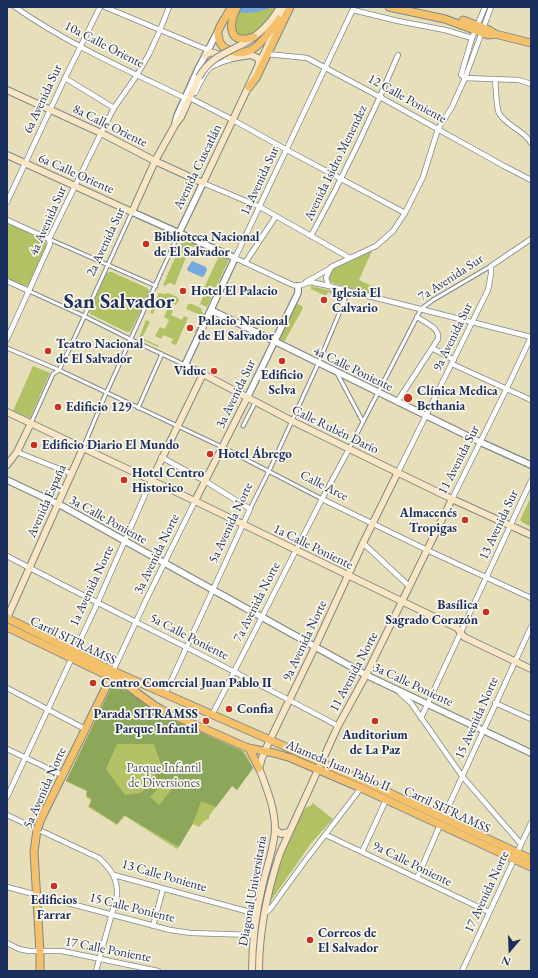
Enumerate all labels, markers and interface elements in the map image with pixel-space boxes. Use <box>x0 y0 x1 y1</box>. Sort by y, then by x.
street label: 10a Calle Oriente <box>62 18 146 72</box>
street label: 6a Avenida Sur <box>20 62 66 136</box>
street label: 12 Calle Poniente <box>365 71 449 127</box>
street label: 8a Calle Oriente <box>70 101 150 151</box>
street label: Avenida Isidro Menendez <box>301 103 371 223</box>
street label: Avenida Cuscatlán <box>171 122 225 212</box>
street label: 1a Avenida Sur <box>237 144 283 218</box>
street label: 6a Calle Oriente <box>36 150 116 198</box>
street label: 4a Avenida Sur <box>26 184 70 258</box>
street label: 2a Avenida Sur <box>83 205 129 279</box>
place label: Biblioteca Nacional de El Salvador <box>154 229 259 260</box>
marker: Biblioteca Nacional de El Salvador <box>141 239 151 249</box>
street label: 7a Avenida Sur <box>416 251 486 305</box>
place label: Hotel El Palacio <box>191 283 278 299</box>
place label: Iglesia El Calvario <box>332 285 381 316</box>
marker: Hotel El Palacio <box>178 286 188 296</box>
district label: San Salvador <box>63 289 175 315</box>
marker: Iglesia El Calvario <box>319 295 329 305</box>
street label: 9a Avenida Sur <box>430 300 476 374</box>
place label: Palacio Nacional de El Salvador <box>198 313 288 344</box>
marker: Palacio Nacional de El Salvador <box>185 323 195 333</box>
place label: Teatro Nacional de El Salvador <box>56 336 143 367</box>
street label: 4a Calle Poniente <box>311 343 395 395</box>
marker: Teatro Nacional de El Salvador <box>43 346 53 356</box>
marker: Edificio Selva <box>277 356 287 366</box>
street label: 3a Avenida Sur <box>213 357 259 431</box>
place label: Viduc <box>174 363 206 379</box>
marker: Viduc <box>209 366 219 376</box>
place label: Edificio Selva <box>261 367 303 398</box>
place label: Clínica Medica Bethania <box>417 383 498 414</box>
marker: Clínica Medica Bethania <box>402 392 414 404</box>
place label: Edificio 129 <box>66 399 132 415</box>
marker: Edificio 129 <box>53 402 63 412</box>
street label: Calle Rubén Darío <box>289 402 381 458</box>
street label: 11 Avenida Sur <box>435 423 483 497</box>
place label: Edificio Diario El Mundo <box>42 437 179 453</box>
marker: Edificio Diario El Mundo <box>29 440 39 450</box>
place label: Hotel Ábrego <box>218 446 292 462</box>
marker: Hotel Ábrego <box>205 449 215 459</box>
street label: Avenida España <box>24 462 70 540</box>
place label: Hotel Centro Historico <box>132 465 204 496</box>
street label: Calle Arce <box>297 467 351 505</box>
marker: Hotel Centro Historico <box>119 475 129 485</box>
street label: 5a Avenida Norte <box>206 480 256 566</box>
street label: 13 Avenida Sur <box>476 488 522 562</box>
street label: 3a Calle Poniente <box>66 492 150 548</box>
place label: Almacenés Tropigas <box>400 505 457 536</box>
street label: 3a Avenida Norte <box>131 511 183 597</box>
marker: Almacenés Tropigas <box>460 515 470 525</box>
street label: 1a Calle Poniente <box>271 521 355 573</box>
street label: 1a Avenida Norte <box>67 543 117 629</box>
street label: 7a Avenida Norte <box>230 560 284 644</box>
place label: Basílica Sagrado Corazón <box>386 597 478 628</box>
street label: 9a Avenida Norte <box>280 598 330 684</box>
marker: Basílica Sagrado Corazón <box>481 607 491 617</box>
street label: 5a Calle Poniente <box>147 610 231 664</box>
street label: Carril SITRAMSS <box>27 613 119 669</box>
street label: 11 Avenida Norte <box>326 629 382 715</box>
street label: 3a Calle Poniente <box>371 660 455 710</box>
place label: Centro Comercial Juan Pablo II <box>101 675 272 691</box>
street label: 15 Avenida Norte <box>452 675 502 761</box>
marker: Centro Comercial Juan Pablo II <box>88 678 98 688</box>
place label: Confia <box>237 701 273 717</box>
marker: Confia <box>224 704 234 714</box>
place label: Parada SITRAMSS Parque Infantil <box>93 706 198 737</box>
marker: Parada SITRAMSS Parque Infantil <box>201 716 211 726</box>
marker: Auditorium de La Paz <box>370 716 380 726</box>
place label: Auditorium de La Paz <box>342 727 408 758</box>
street label: Alameda Juan Pablo II <box>283 737 393 795</box>
street label: 5a Avenida Norte <box>20 745 70 831</box>
park label: Parque Infantil de Diversiones <box>127 760 201 791</box>
street label: Carril SITRAMSS <box>401 783 493 837</box>
street label: Diagonal Universitaria <box>236 835 270 947</box>
street label: 9a Calle Poniente <box>370 838 454 890</box>
street label: 17 Avenida Norte <box>461 849 513 935</box>
street label: 13 Calle Poniente <box>120 856 208 896</box>
marker: Edificios Farrar <box>49 881 59 891</box>
street label: 15 Calle Poniente <box>88 890 176 926</box>
place label: Edificios Farrar <box>31 892 77 923</box>
place label: Correos de El Salvador <box>318 925 378 956</box>
north arrow <box>490 930 530 970</box>
street label: 17 Calle Poniente <box>64 934 152 966</box>
marker: Correos de El Salvador <box>305 935 315 945</box>
text: N <box>500 953 513 969</box>

